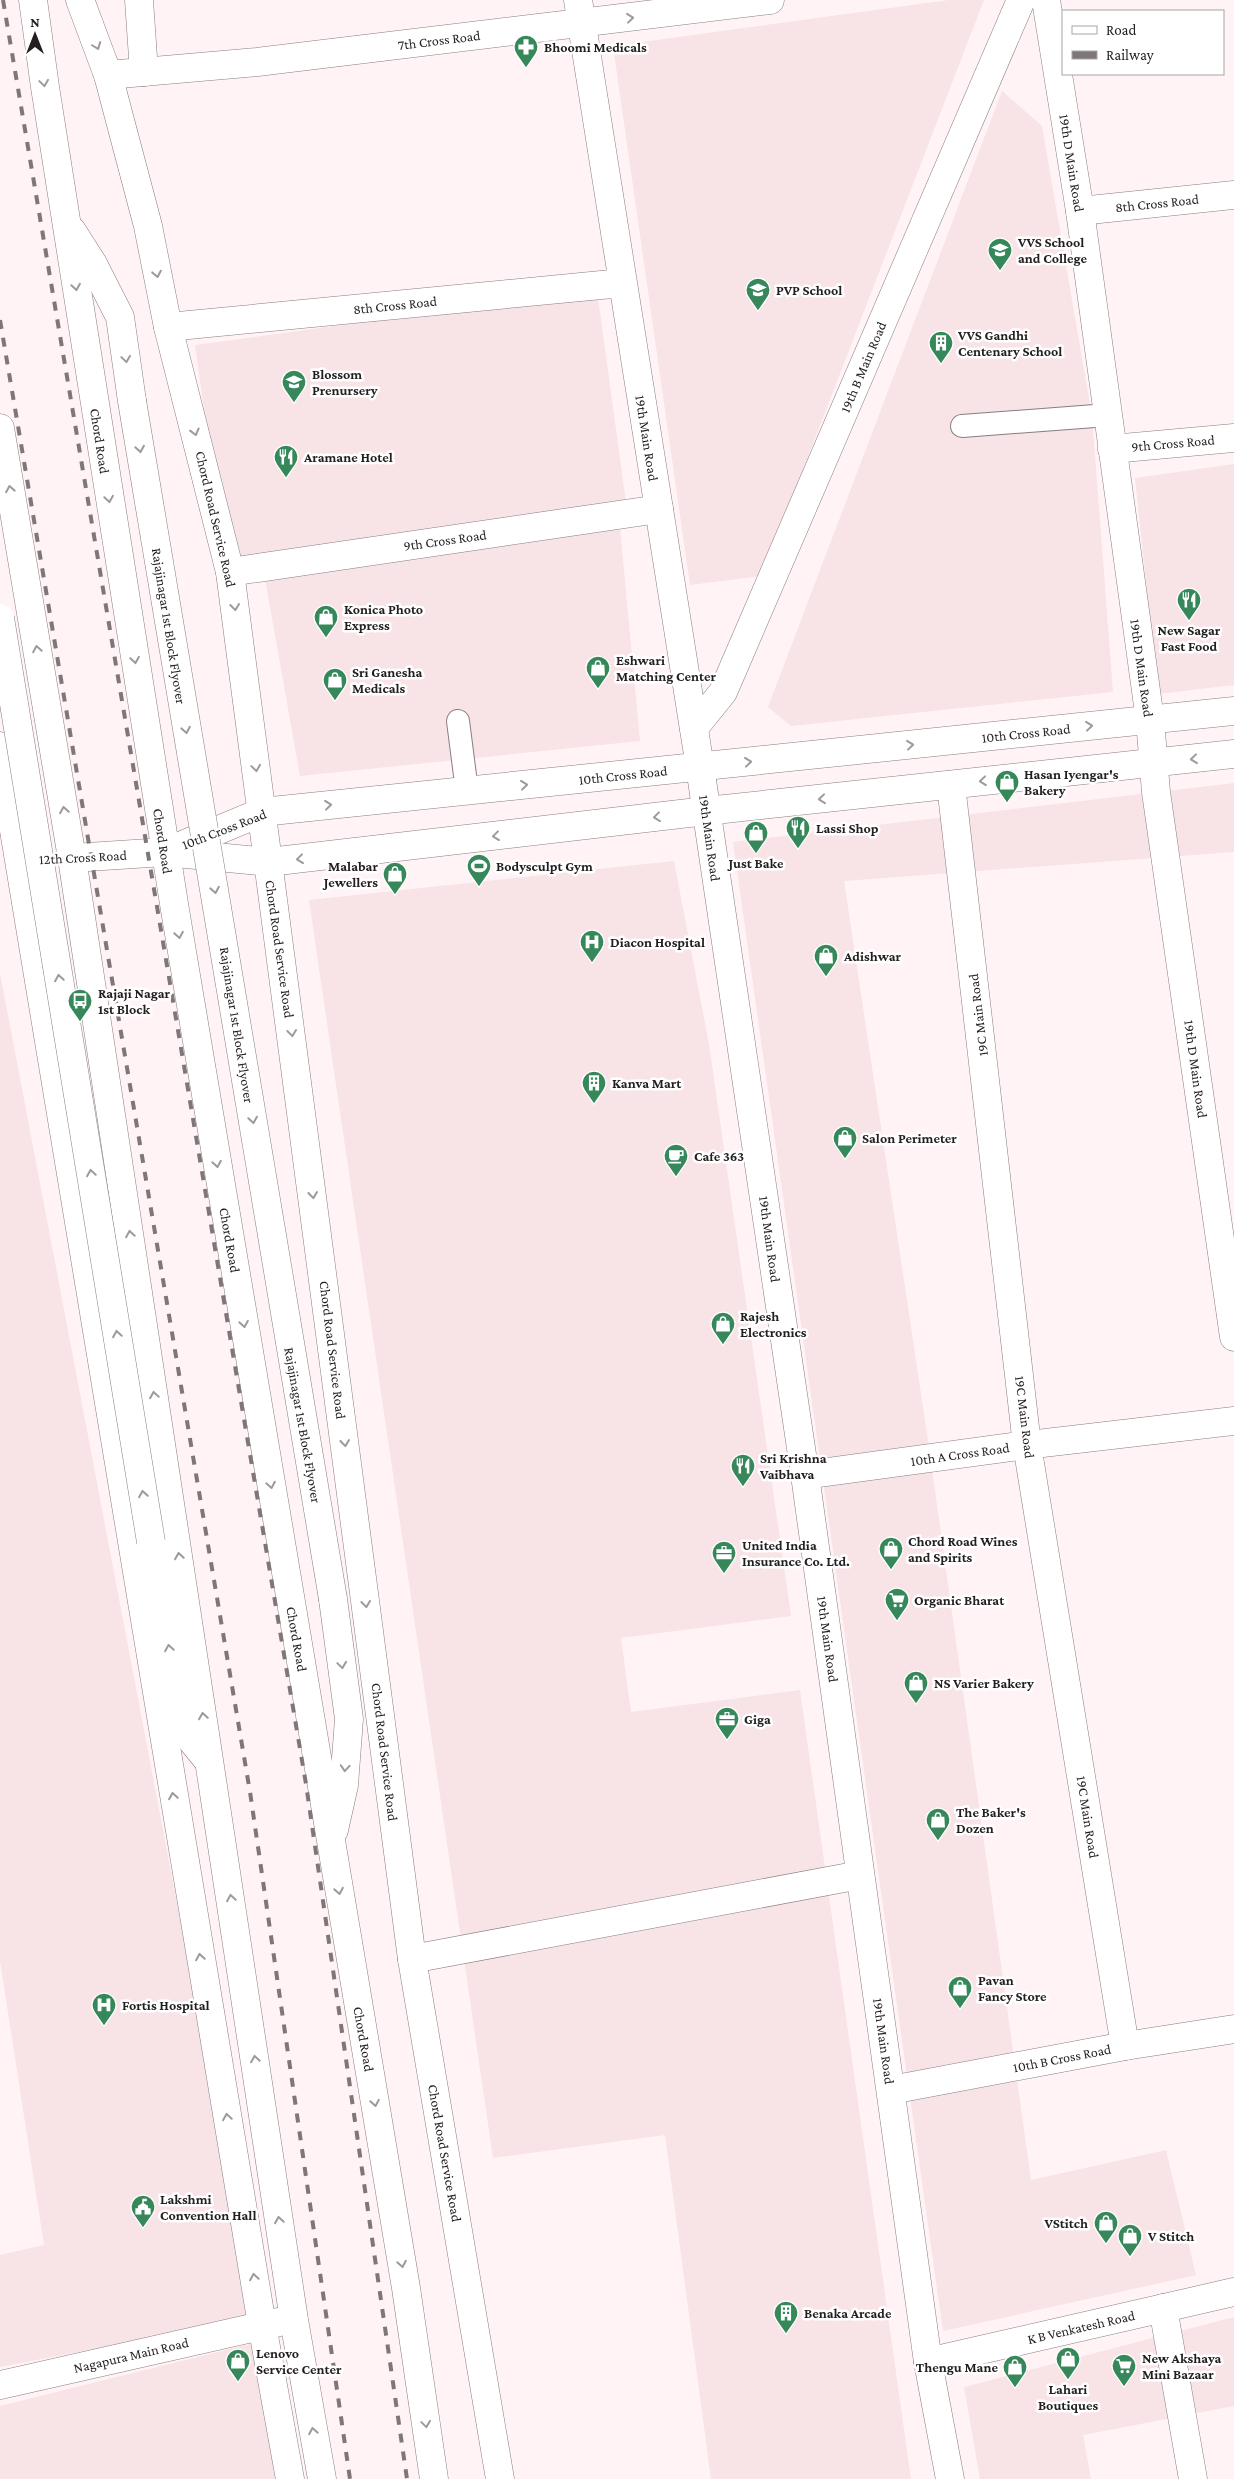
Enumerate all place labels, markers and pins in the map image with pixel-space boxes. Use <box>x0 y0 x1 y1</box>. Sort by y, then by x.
pharmacy icon: Bhoomi Medicals <box>513 34 539 68</box>
place label: Bhoomi Medicals <box>544 39 647 55</box>
place label: VVS School and College <box>1017 234 1088 266</box>
school or university icon: VVS School and College <box>987 237 1013 271</box>
school or university icon: PVP School <box>745 277 771 311</box>
place label: PVP School <box>776 282 842 298</box>
place label: VVS Gandhi Centenary School <box>957 327 1062 359</box>
building icon: VVS Gandhi Centenary School <box>928 330 954 364</box>
place label: Blossom Prenursery <box>312 366 378 398</box>
school or university icon: Blossom Prenursery <box>281 369 307 403</box>
restaurant icon: Aramane Hotel <box>273 444 299 478</box>
place label: Aramane Hotel <box>303 449 393 465</box>
restaurant icon: New Sagar Fast Food <box>1176 587 1202 621</box>
place label: Konica Photo Express <box>344 601 423 633</box>
shop icon: Konica Photo Express <box>313 604 339 638</box>
place label: New Sagar Fast Food <box>1158 622 1221 654</box>
place label: Eshwari Matching Center <box>616 652 716 684</box>
shop icon: Eshwari Matching Center <box>585 655 611 689</box>
place label: Sri Ganesha Medicals <box>352 664 422 696</box>
shop icon: Sri Ganesha Medicals <box>322 667 348 701</box>
place label: Hasan Iyengar's Bakery <box>1024 766 1119 798</box>
shop icon: Hasan Iyengar's Bakery <box>994 769 1020 803</box>
restaurant icon: Lassi Shop <box>785 815 811 849</box>
shop icon: Just Bake <box>743 820 769 854</box>
place label: Lassi Shop <box>816 820 879 836</box>
sports icon: Bodysculpt Gym <box>466 853 492 887</box>
place label: Just Bake <box>726 855 784 871</box>
place label: Malabar Jewellers <box>322 858 378 890</box>
place label: Bodysculpt Gym <box>496 858 593 874</box>
shop icon: Malabar Jewellers <box>382 861 408 895</box>
hospital icon: Diacon Hospital <box>579 929 605 963</box>
place label: Diacon Hospital <box>610 934 705 950</box>
shop icon: Adishwar <box>813 943 839 977</box>
place label: Adishwar <box>843 948 901 964</box>
place label: Rajaji Nagar 1st Block <box>98 985 171 1017</box>
bus stop icon: Rajaji Nagar 1st Block <box>67 988 93 1022</box>
building icon: Kanva Mart <box>581 1070 607 1104</box>
place label: Kanva Mart <box>612 1075 682 1091</box>
shop icon: Salon Perimeter <box>832 1125 858 1159</box>
place label: Salon Perimeter <box>862 1130 957 1146</box>
cafe icon: Cafe 363 <box>663 1143 689 1177</box>
place label: Cafe 363 <box>694 1148 744 1164</box>
place label: Rajesh Electronics <box>740 1308 807 1340</box>
shop icon: Rajesh Electronics <box>710 1311 736 1345</box>
place label: Sri Krishna Vaibhava <box>759 1450 827 1482</box>
restaurant icon: Sri Krishna Vaibhava <box>730 1453 756 1487</box>
place label: Chord Road Wines and Spirits <box>908 1533 1018 1565</box>
shop icon: Chord Road Wines and Spirits <box>878 1536 904 1570</box>
place label: United India Insurance Co. Ltd. <box>742 1537 850 1569</box>
office icon: United India Insurance Co. Ltd. <box>711 1540 737 1574</box>
supermarket icon: Organic Bharat <box>884 1587 910 1621</box>
place label: Organic Bharat <box>914 1592 1005 1608</box>
shop icon: NS Varier Bakery <box>903 1670 929 1704</box>
place label: NS Varier Bakery <box>934 1675 1034 1691</box>
office icon: Giga <box>714 1706 740 1740</box>
place label: Giga <box>744 1711 771 1727</box>
place label: The Baker's Dozen <box>956 1804 1026 1836</box>
shop icon: The Baker's Dozen <box>925 1807 951 1841</box>
place label: Pavan Fancy Store <box>978 1972 1047 2004</box>
shop icon: Pavan Fancy Store <box>947 1975 973 2009</box>
hospital icon: Fortis Hospital <box>91 1992 117 2026</box>
place label: Fortis Hospital <box>122 1997 210 2013</box>
place label: Lakshmi Convention Hall <box>160 2191 257 2223</box>
public building icon: Lakshmi Convention Hall <box>130 2194 156 2228</box>
shop icon: VStitch <box>1093 2210 1119 2244</box>
place label: VStitch <box>1043 2215 1088 2231</box>
shop icon: V Stitch <box>1117 2223 1143 2257</box>
place label: V Stitch <box>1147 2228 1194 2244</box>
building icon: Benaka Arcade <box>773 2300 799 2334</box>
place label: Benaka Arcade <box>804 2305 892 2321</box>
place label: Lenovo Service Center <box>256 2345 342 2377</box>
shop icon: Lahari Boutiques <box>1055 2346 1081 2380</box>
shop icon: Lenovo Service Center <box>225 2348 251 2382</box>
place label: New Akshaya Mini Bazaar <box>1142 2350 1222 2382</box>
supermarket icon: New Akshaya Mini Bazaar <box>1111 2353 1137 2387</box>
shop icon: Thengu Mane <box>1002 2354 1028 2388</box>
place label: Thengu Mane <box>916 2359 998 2375</box>
place label: Lahari Boutiques <box>1038 2381 1098 2413</box>

